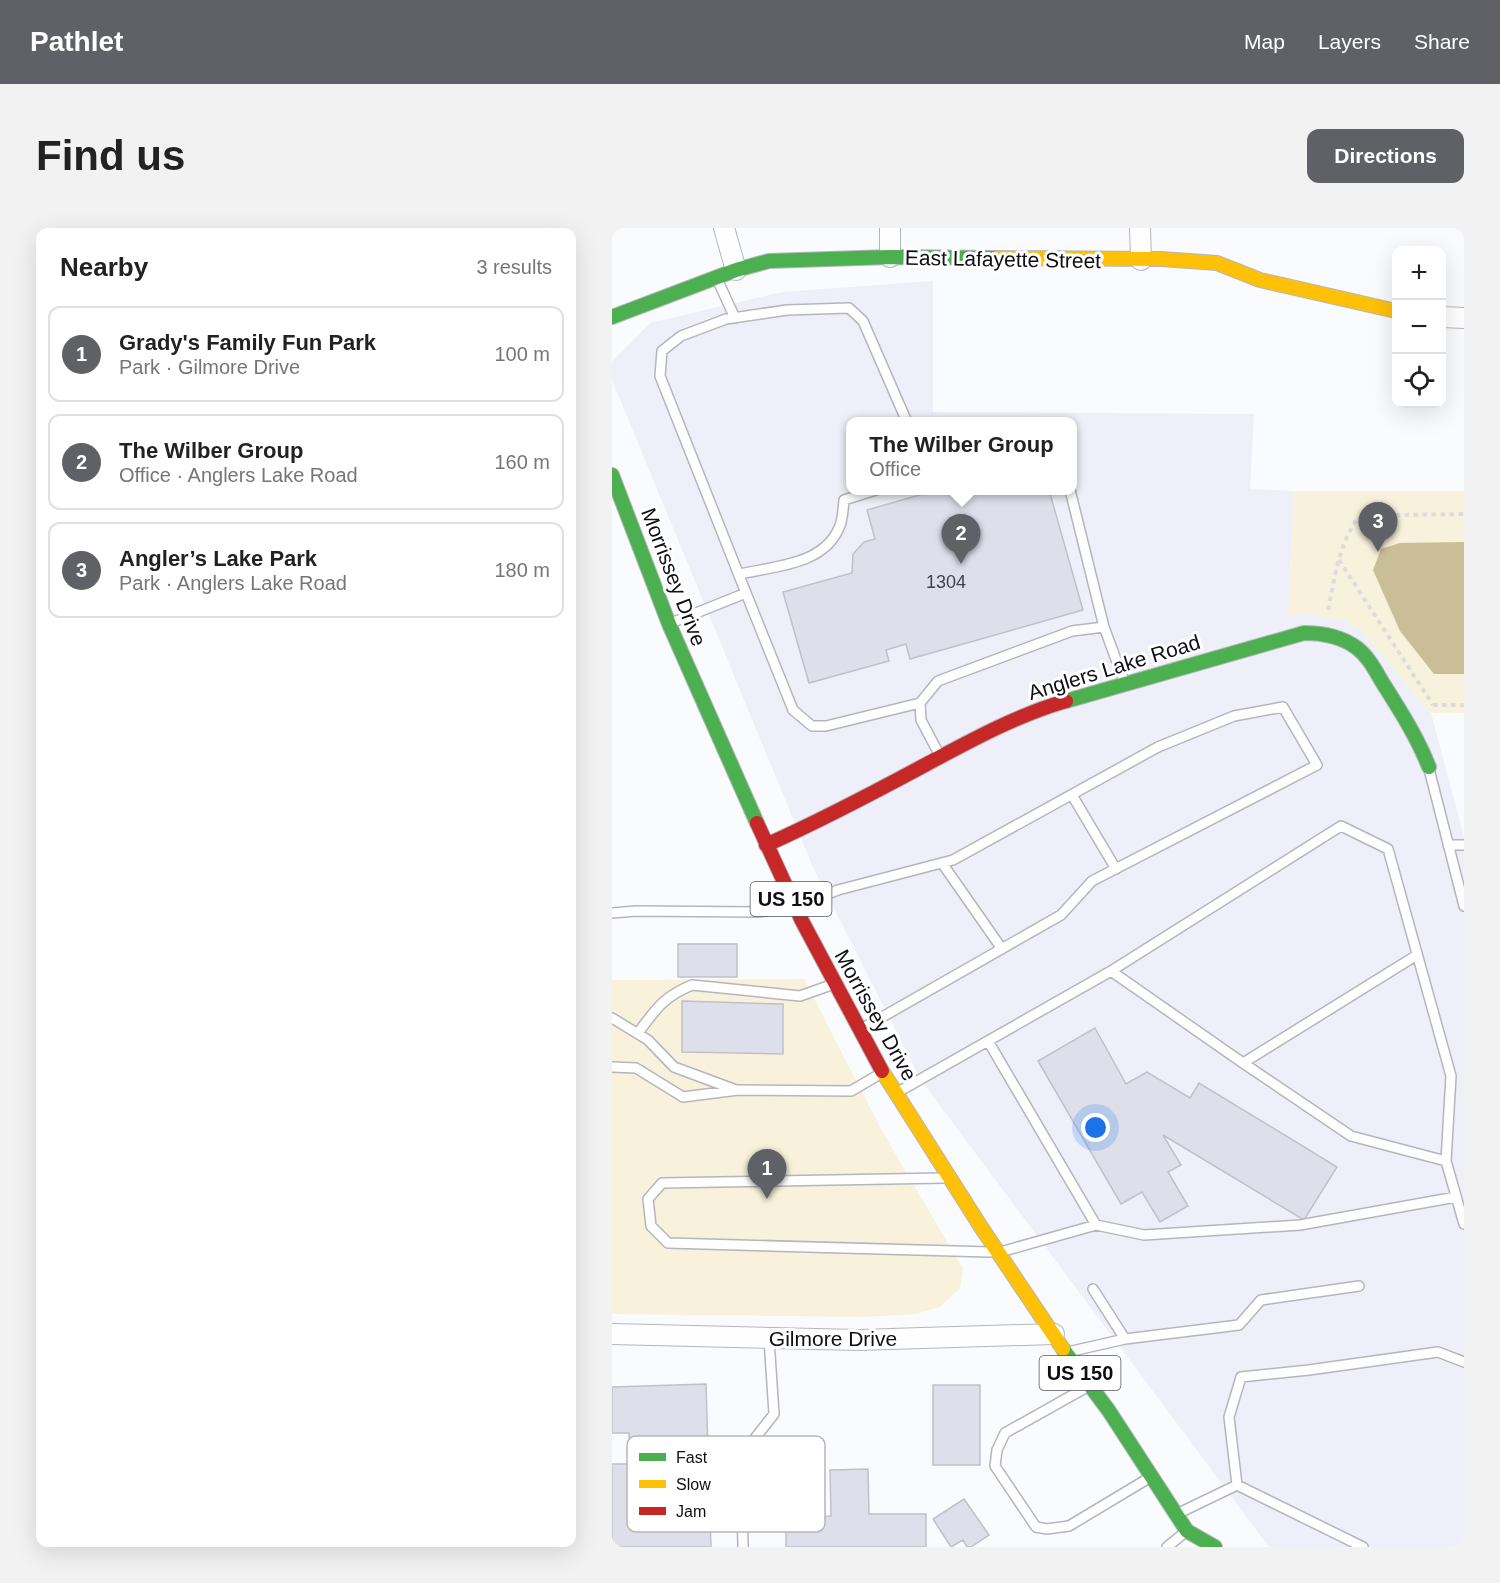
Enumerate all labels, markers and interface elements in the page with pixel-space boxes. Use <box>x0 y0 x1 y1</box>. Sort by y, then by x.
text: Pathlet <box>30 26 123 57</box>
text: Map <box>1244 30 1285 53</box>
text: Layers <box>1318 30 1381 53</box>
text: Share <box>1414 30 1470 53</box>
button: Directions <box>1307 129 1464 183</box>
text: Find us <box>36 132 185 179</box>
street label: East Lafayette Street <box>905 246 1101 272</box>
map controls <box>1392 246 1446 408</box>
button: + <box>1392 246 1446 300</box>
text: Nearby <box>60 252 148 282</box>
text: 3 results <box>476 256 552 278</box>
button: − <box>1392 300 1446 354</box>
text: Grady's Family Fun Park <box>119 330 376 355</box>
text: 1 <box>76 343 87 365</box>
text: 100 m <box>494 343 550 365</box>
button: locate <box>1392 354 1446 408</box>
text: Park · Gilmore Drive <box>119 356 300 378</box>
popup <box>846 417 1077 495</box>
text: The Wilber Group <box>869 432 1054 457</box>
text: The Wilber Group <box>119 438 303 463</box>
text: 2 <box>76 451 87 473</box>
text: 160 m <box>494 451 550 473</box>
text: Office <box>869 458 921 480</box>
text: Office · Anglers Lake Road <box>119 464 358 486</box>
pin: 3 <box>1358 502 1398 552</box>
street label: Morrissey Drive <box>637 505 711 649</box>
pin: 2 <box>942 514 980 564</box>
text: Angler’s Lake Park <box>119 546 317 571</box>
text: 3 <box>76 559 87 581</box>
text: 180 m <box>494 559 550 581</box>
text: Park · Anglers Lake Road <box>119 572 347 594</box>
house number: 1304 <box>926 572 966 592</box>
street label: Anglers Lake Road <box>1025 630 1203 704</box>
road number: US 150 <box>750 882 831 916</box>
street label: Morrissey Drive <box>831 946 921 1084</box>
your location <box>1081 1113 1110 1142</box>
pin: 1 <box>748 1150 786 1199</box>
street label: Gilmore Drive <box>769 1327 897 1350</box>
road number: US 150 <box>1040 1356 1120 1390</box>
legend <box>627 1436 825 1532</box>
text: Fast <box>676 1449 708 1466</box>
text: Slow <box>676 1476 711 1493</box>
text: Jam <box>676 1503 706 1520</box>

